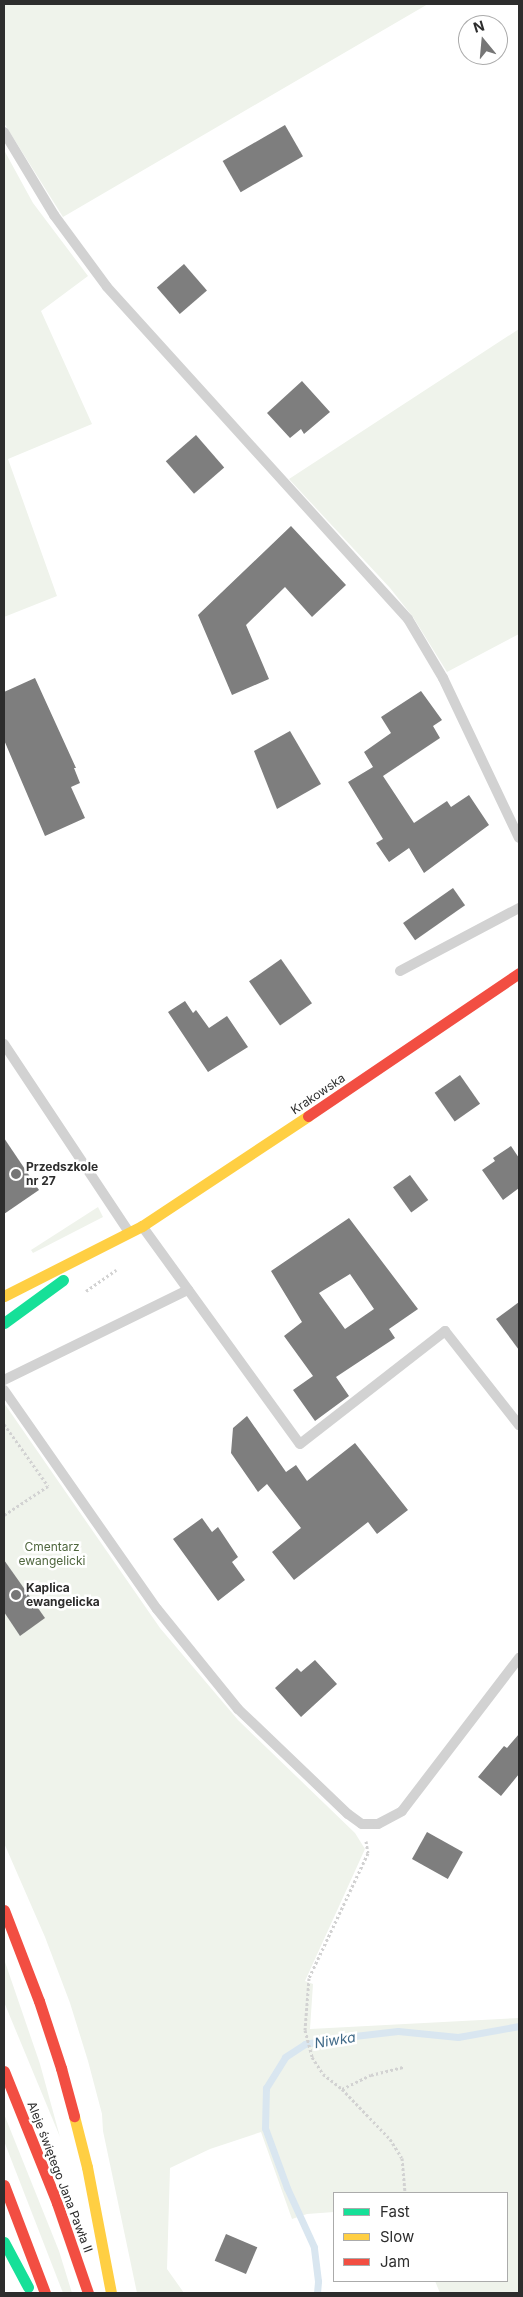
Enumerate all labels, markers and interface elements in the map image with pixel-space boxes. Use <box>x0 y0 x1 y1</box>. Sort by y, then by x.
north arrow <box>458 15 508 65</box>
text: N <box>471 16 486 36</box>
street label: Krakowska <box>288 1071 348 1117</box>
place label: Przedszkole nr 27 <box>26 1160 98 1188</box>
marker: Przedszkole nr 27 <box>10 1168 22 1180</box>
park label: Cmentarz ewangelicki <box>19 1540 85 1568</box>
place label: Kaplica ewangelicka <box>26 1581 100 1609</box>
marker: Kaplica ewangelicka <box>10 1589 22 1601</box>
water label: Niwka <box>313 2028 357 2052</box>
street label: Aleje świętego Jana Pawła II <box>24 2099 96 2255</box>
legend <box>333 2192 508 2282</box>
text: Fast <box>380 2202 410 2221</box>
text: Slow <box>380 2227 414 2246</box>
text: Jam <box>380 2252 410 2271</box>

